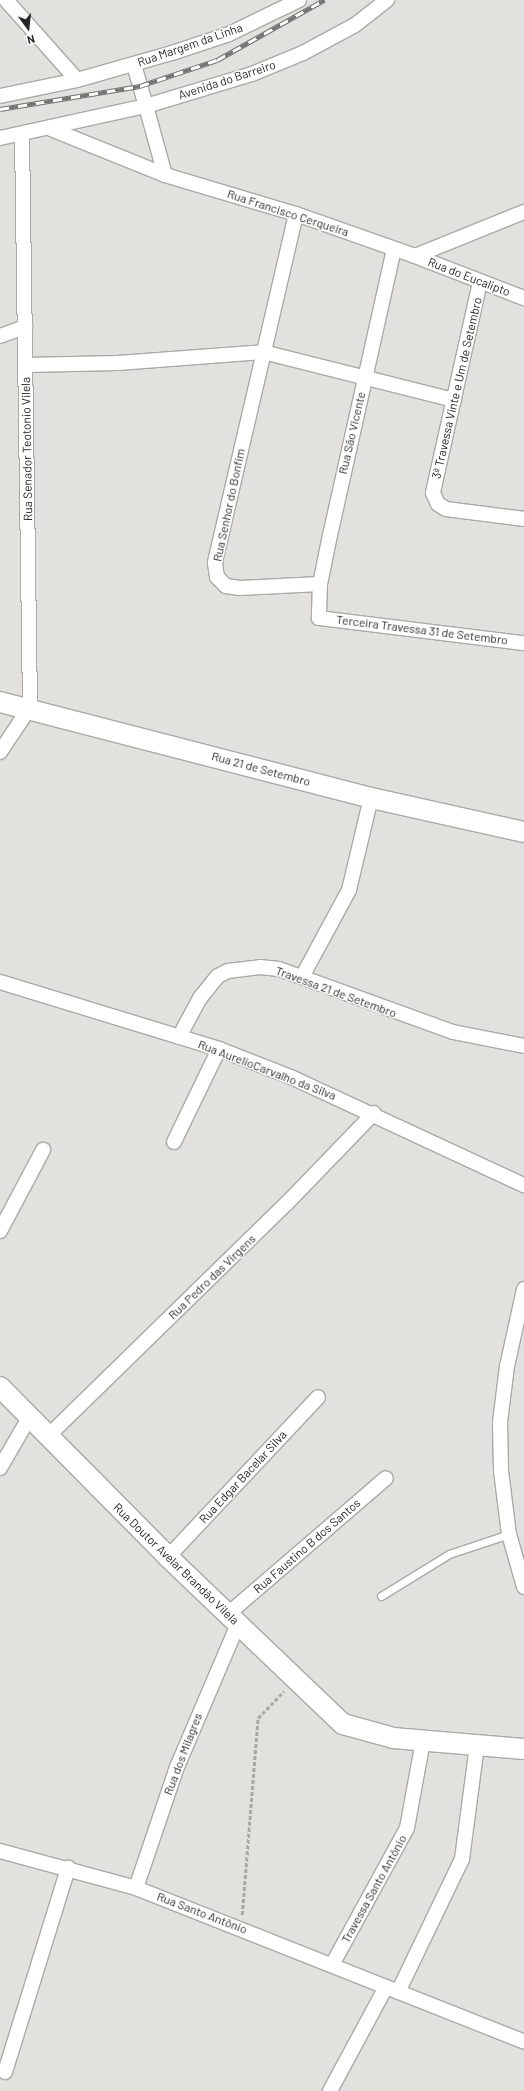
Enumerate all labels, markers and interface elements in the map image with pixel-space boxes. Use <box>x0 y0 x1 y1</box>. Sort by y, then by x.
north arrow <box>8 8 48 48</box>
street label: Rua Margem da Linha <box>135 20 245 70</box>
text: N <box>26 33 36 47</box>
street label: Avenida do Barreiro <box>177 57 277 103</box>
street label: Rua Francisco Cerqueira <box>225 187 351 239</box>
street label: Rua do Eucalipto <box>426 255 512 299</box>
street label: 3ª Travessa Vinte e Um de Setembro <box>429 296 485 480</box>
street label: Rua Senador Teotonio Vilela <box>19 377 35 521</box>
street label: Rua São Vicente <box>336 390 368 476</box>
street label: Rua Senhor do Bonfim <box>210 447 248 563</box>
street label: Terceira Travessa 31 de Setembro <box>335 612 509 648</box>
street label: Rua 21 de Setembro <box>210 749 312 789</box>
street label: Travessa 21 de Setembro <box>274 963 398 1021</box>
street label: Rua AurelioCarvalho da Silva <box>196 1037 338 1103</box>
street label: Rua Pedro das Virgens <box>165 1232 259 1322</box>
street label: Rua Edgar Bacelar Silva <box>196 1428 290 1526</box>
street label: Rua Faustino B dos Santos <box>251 1496 363 1596</box>
street label: Rua Doutor Avelar Brandão Vilela <box>110 1500 242 1628</box>
street label: Rua dos Milagres <box>161 1711 205 1797</box>
street label: Travessa Santo Antônio <box>338 1832 410 1946</box>
street label: Rua Santo Antônio <box>155 1889 249 1937</box>

